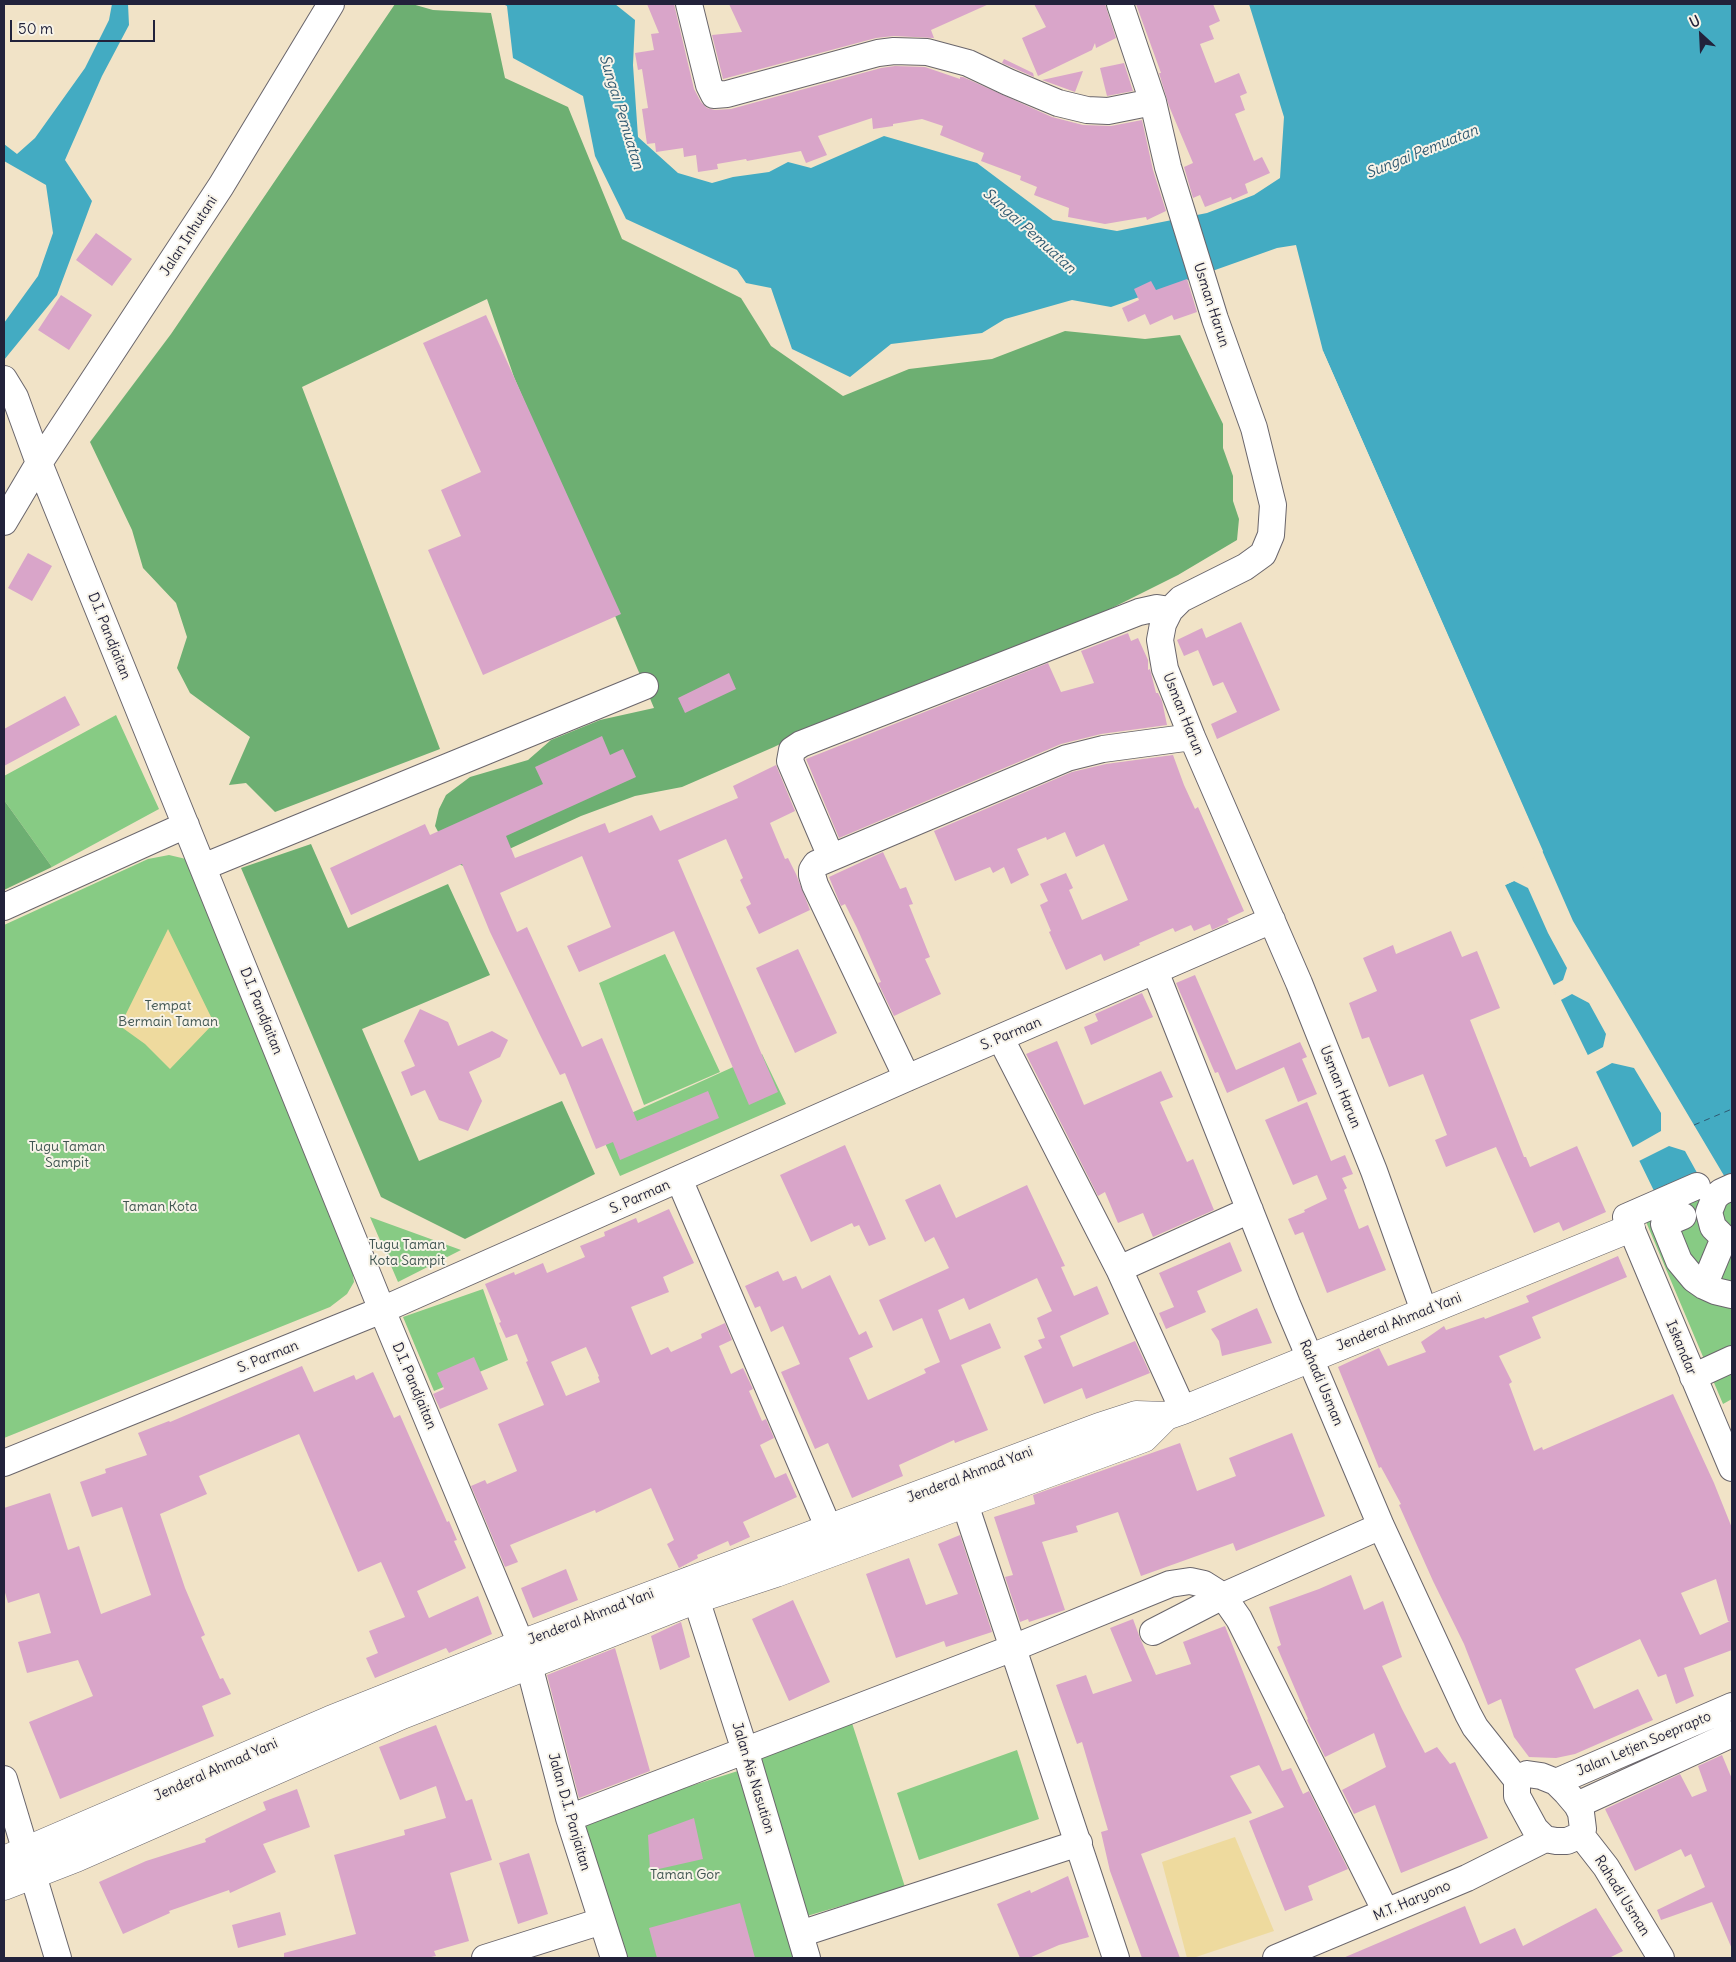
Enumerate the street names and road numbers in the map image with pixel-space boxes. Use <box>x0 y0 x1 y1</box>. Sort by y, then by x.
street label: Jalan Inhutani <box>157 193 221 279</box>
street label: Usman Harun <box>1189 261 1233 349</box>
street label: D.I. Pandjaitan <box>84 590 134 682</box>
street label: Usman Harun <box>1159 670 1207 758</box>
street label: D.I. Pandjaitan <box>236 965 286 1057</box>
street label: S. Parman <box>978 1014 1044 1054</box>
street label: Usman Harun <box>1316 1043 1364 1131</box>
street label: S. Parman <box>607 1176 673 1218</box>
street label: Jenderal Ahmad Yani <box>1334 1289 1464 1355</box>
street label: Iskandar <box>1662 1318 1700 1378</box>
street label: S. Parman <box>235 1337 301 1377</box>
street label: Rahadi Usman <box>1295 1338 1347 1428</box>
street label: D.I. Pandjaitan <box>388 1340 440 1432</box>
street label: Jenderal Ahmad Yani <box>905 1443 1035 1507</box>
street label: Jenderal Ahmad Yani <box>526 1585 656 1649</box>
street label: Jalan Letjen Soeprapto <box>1574 1708 1714 1780</box>
street label: Jalan Ais Nasution <box>728 1720 778 1836</box>
street label: Jenderal Ahmad Yani <box>152 1735 280 1805</box>
street label: Jalan D.I. Panjaitan <box>544 1751 594 1873</box>
street label: Rahadi Usman <box>1591 1853 1653 1939</box>
street label: M.T. Haryono <box>1371 1877 1453 1925</box>

